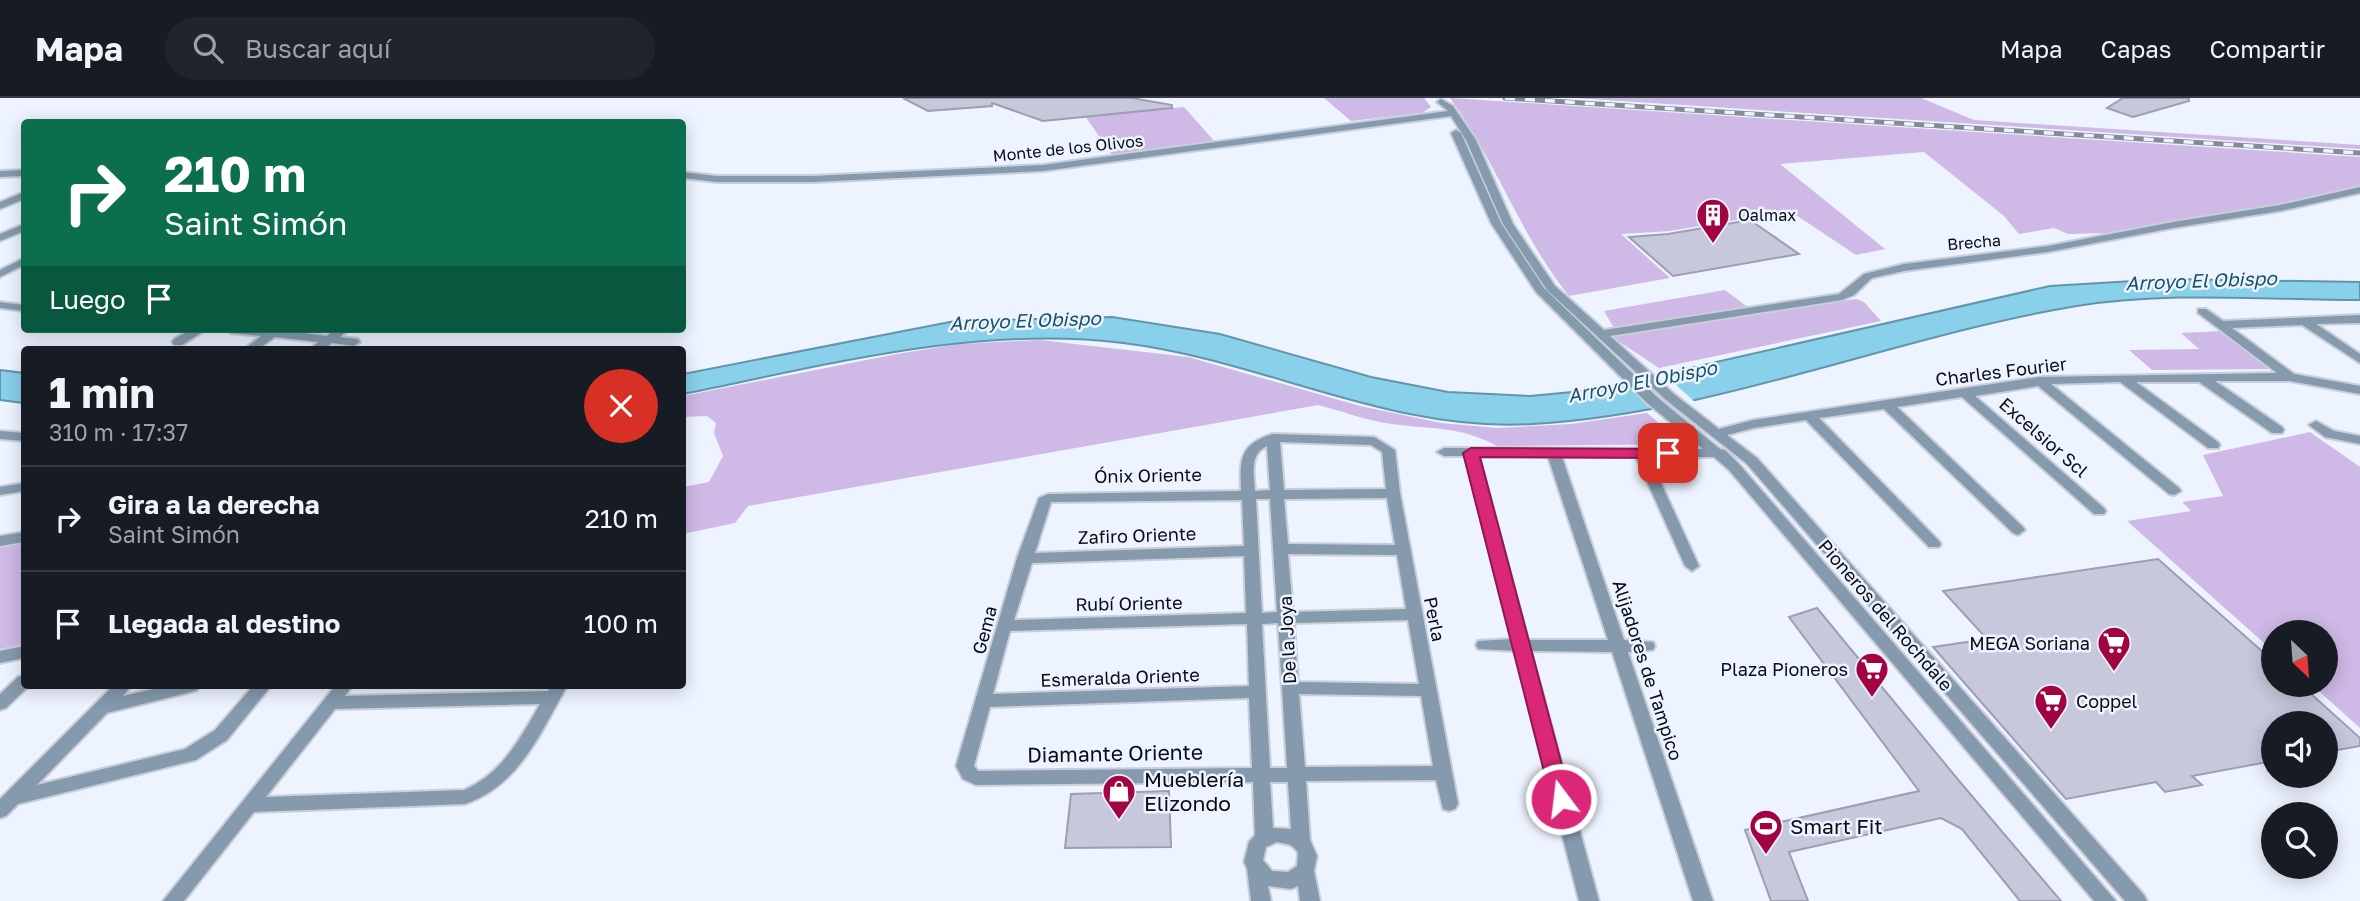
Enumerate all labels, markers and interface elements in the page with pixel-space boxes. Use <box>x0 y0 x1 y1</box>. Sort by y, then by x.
search box <box>165 17 655 80</box>
text: Mapa <box>35 29 123 68</box>
icon: search <box>189 29 227 67</box>
text: Buscar aquí <box>245 33 391 64</box>
text: Mapa <box>2000 34 2063 63</box>
text: Capas <box>2101 34 2171 63</box>
text: Compartir <box>2209 34 2325 63</box>
street label: Monte de los Olivos <box>992 130 1144 166</box>
text: 210 m <box>164 144 306 203</box>
icon: right <box>49 147 140 238</box>
building icon: Oalmax <box>1694 196 1732 245</box>
text: Saint Simón <box>164 204 348 242</box>
place label: Oalmax <box>1738 205 1796 225</box>
street label: Brecha <box>1946 230 2002 254</box>
water label: Arroyo El Obispo <box>2125 266 2279 294</box>
icon: arrive <box>140 280 178 318</box>
text: Luego <box>49 284 126 315</box>
water label: Arroyo El Obispo <box>949 306 1103 334</box>
street label: Charles Fourier <box>1934 352 2068 390</box>
water label: Arroyo El Obispo <box>1566 355 1720 407</box>
text: 1 min <box>49 367 155 417</box>
button: close <box>584 369 658 443</box>
street label: Excelsior Scl <box>1995 393 2093 482</box>
text: 310 m · 17:37 <box>49 418 188 446</box>
pin <box>1638 423 1698 483</box>
icon: arrive <box>1649 434 1687 472</box>
street label: Ónix Oriente <box>1094 463 1202 487</box>
text: Gira a la derecha <box>108 489 320 520</box>
icon: right <box>49 500 87 538</box>
text: 210 m <box>585 503 658 534</box>
text: Saint Simón <box>108 520 240 548</box>
street label: Zafiro Oriente <box>1077 522 1197 548</box>
street label: Pioneros del Rochdale <box>1814 535 1958 695</box>
street label: Alijadores de Tampico <box>1608 577 1688 763</box>
street label: Rubí Oriente <box>1075 591 1183 615</box>
street label: De la Joya <box>1274 595 1300 685</box>
street label: Perla <box>1420 595 1450 643</box>
street label: Gema <box>967 603 1001 657</box>
icon: arrive <box>49 605 87 643</box>
text: Llegada al destino <box>108 608 340 639</box>
text: 100 m <box>584 608 658 639</box>
north arrow <box>2261 620 2338 696</box>
map controls <box>2261 620 2338 879</box>
supermarket icon: MEGA Soriana <box>2095 624 2133 673</box>
place label: MEGA Soriana <box>1969 632 2090 654</box>
supermarket icon: Plaza Pioneros <box>1853 650 1891 699</box>
place label: Plaza Pioneros <box>1720 658 1848 680</box>
street label: Esmeralda Oriente <box>1040 663 1200 691</box>
supermarket icon: Coppel <box>2032 682 2070 731</box>
place label: Coppel <box>2076 690 2138 712</box>
button: sound <box>2261 711 2338 788</box>
street label: Diamante Oriente <box>1027 738 1203 768</box>
position arrow <box>1524 762 1598 836</box>
place label: Mueblería Elizondo <box>1144 766 1244 816</box>
shop icon: Mueblería Elizondo <box>1100 772 1138 821</box>
button: search <box>2261 802 2338 879</box>
sports icon: Smart Fit <box>1747 807 1785 856</box>
place label: Smart Fit <box>1790 813 1883 839</box>

